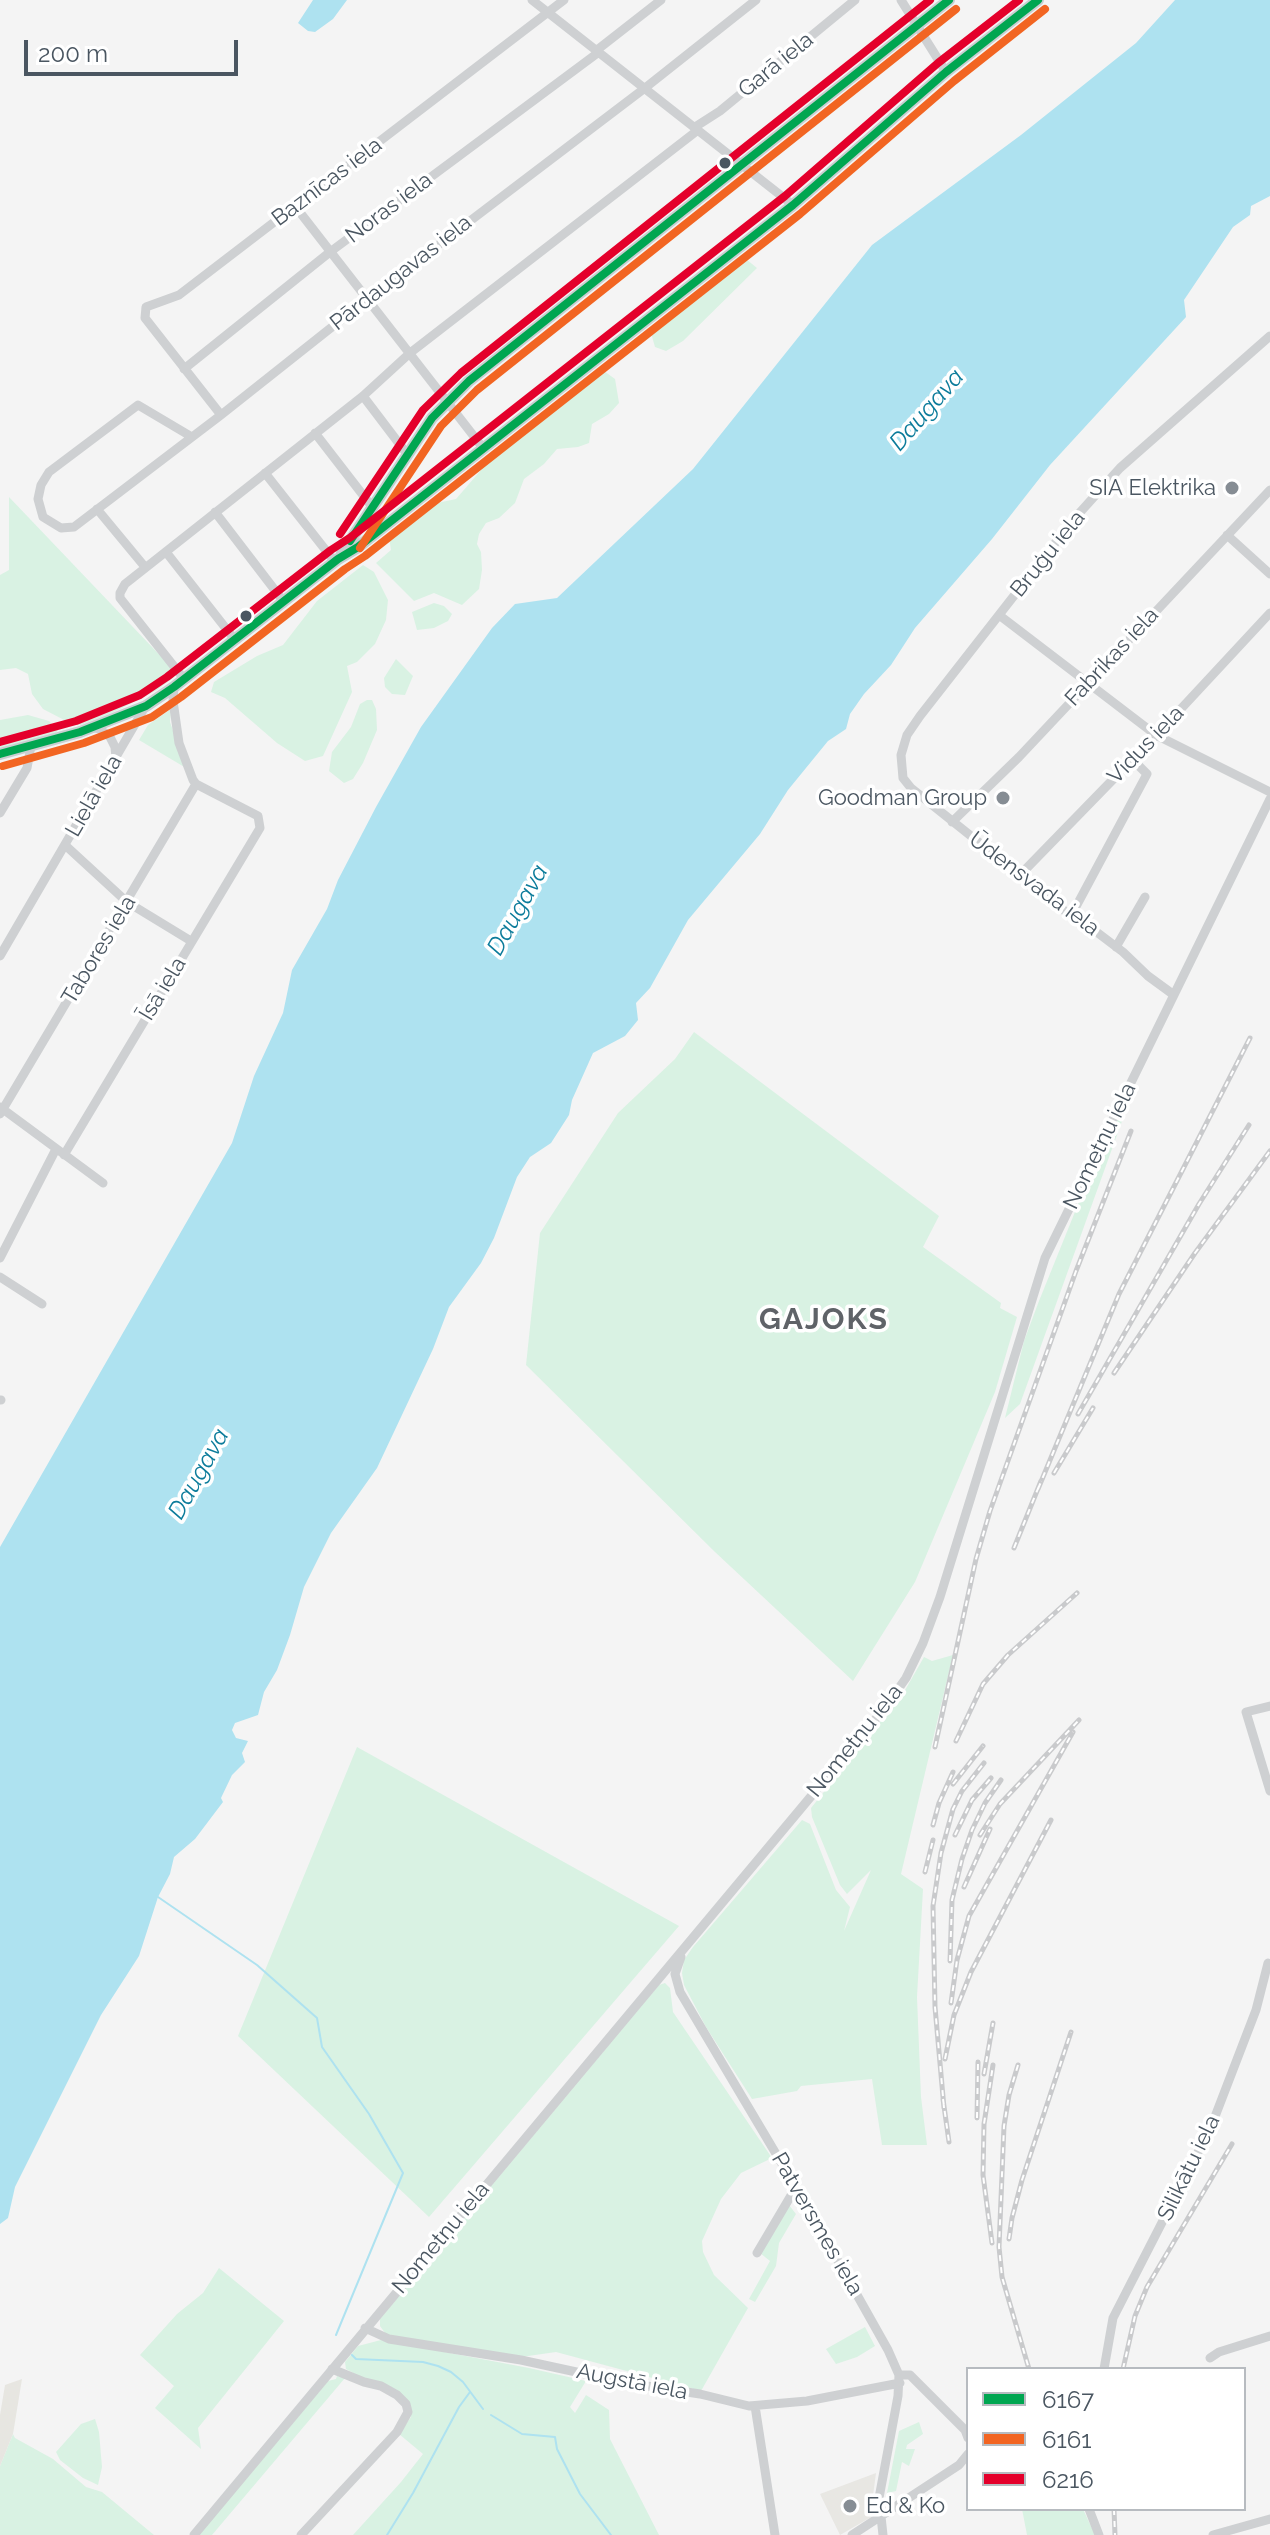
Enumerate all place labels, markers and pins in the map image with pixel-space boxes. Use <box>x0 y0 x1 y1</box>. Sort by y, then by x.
unlabelled marker <box>717 155 733 171</box>
place label: SIA Elektrika <box>1089 475 1216 501</box>
marker: SIA Elektrika <box>1223 479 1241 497</box>
unlabelled marker <box>238 608 254 624</box>
place label: Goodman Group <box>818 785 987 811</box>
marker: Goodman Group <box>994 789 1012 807</box>
place label: Ed & Ko <box>866 2493 945 2519</box>
marker: Ed & Ko <box>841 2497 859 2515</box>

